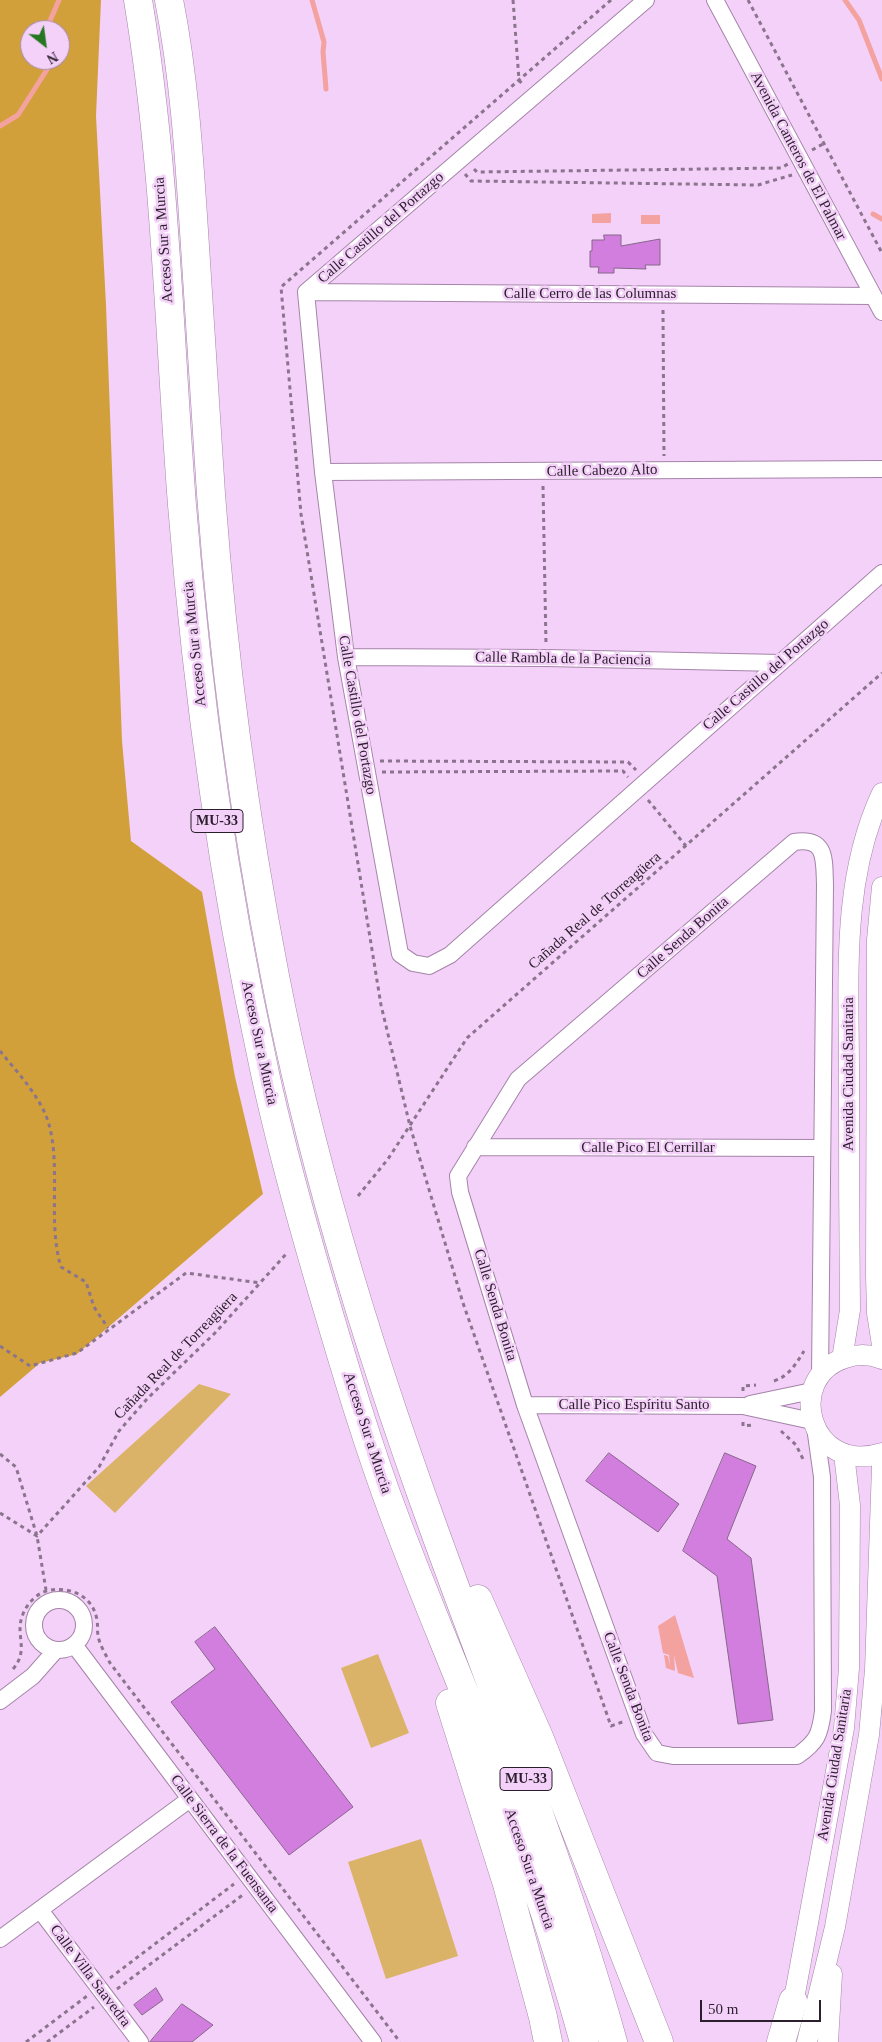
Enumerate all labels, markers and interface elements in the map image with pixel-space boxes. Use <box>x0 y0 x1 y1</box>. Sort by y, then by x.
north arrow <box>20 20 70 70</box>
text: N <box>44 49 60 67</box>
street label: Avenida Canteros de El Palmar <box>746 69 850 243</box>
street label: Calle Castillo del Portazgo <box>314 168 448 288</box>
street label: Acceso Sur a Murcia <box>151 176 177 304</box>
street label: Calle Cerro de las Columnas <box>504 285 676 303</box>
street label: Calle Cabezo Alto <box>546 461 658 481</box>
street label: Acceso Sur a Murcia <box>179 580 211 708</box>
street label: Calle Castillo del Portazgo <box>699 615 833 735</box>
street label: Calle Castillo del Portazgo <box>334 634 380 796</box>
street label: Calle Rambla de la Paciencia <box>475 648 651 670</box>
road number: MU-33 <box>191 809 243 832</box>
street label: Cañada Real de Torreagüera <box>525 848 665 974</box>
street label: Calle Senda Bonita <box>633 893 733 983</box>
street label: Acceso Sur a Murcia <box>237 979 281 1107</box>
street label: Avenida Ciudad Sanitaria <box>840 997 858 1151</box>
street label: Calle Pico El Cerrillar <box>581 1139 715 1157</box>
street label: Calle Senda Bonita <box>469 1247 521 1363</box>
street label: Cañada Real de Torreagüera <box>110 1289 242 1423</box>
street label: Acceso Sur a Murcia <box>339 1370 395 1496</box>
street label: Calle Pico Espíritu Santo <box>558 1396 710 1414</box>
street label: Calle Senda Bonita <box>599 1630 657 1744</box>
street label: Avenida Ciudad Sanitaria <box>814 1688 856 1842</box>
road number: MU-33 <box>500 1768 552 1790</box>
street label: Calle Sierra de la Fuensanta <box>166 1771 282 1917</box>
street label: Acceso Sur a Murcia <box>500 1806 558 1932</box>
street label: Calle Villa Saavedra <box>46 1921 134 2031</box>
scale bar <box>702 1990 823 2022</box>
text: 50 m <box>708 2001 738 2017</box>

